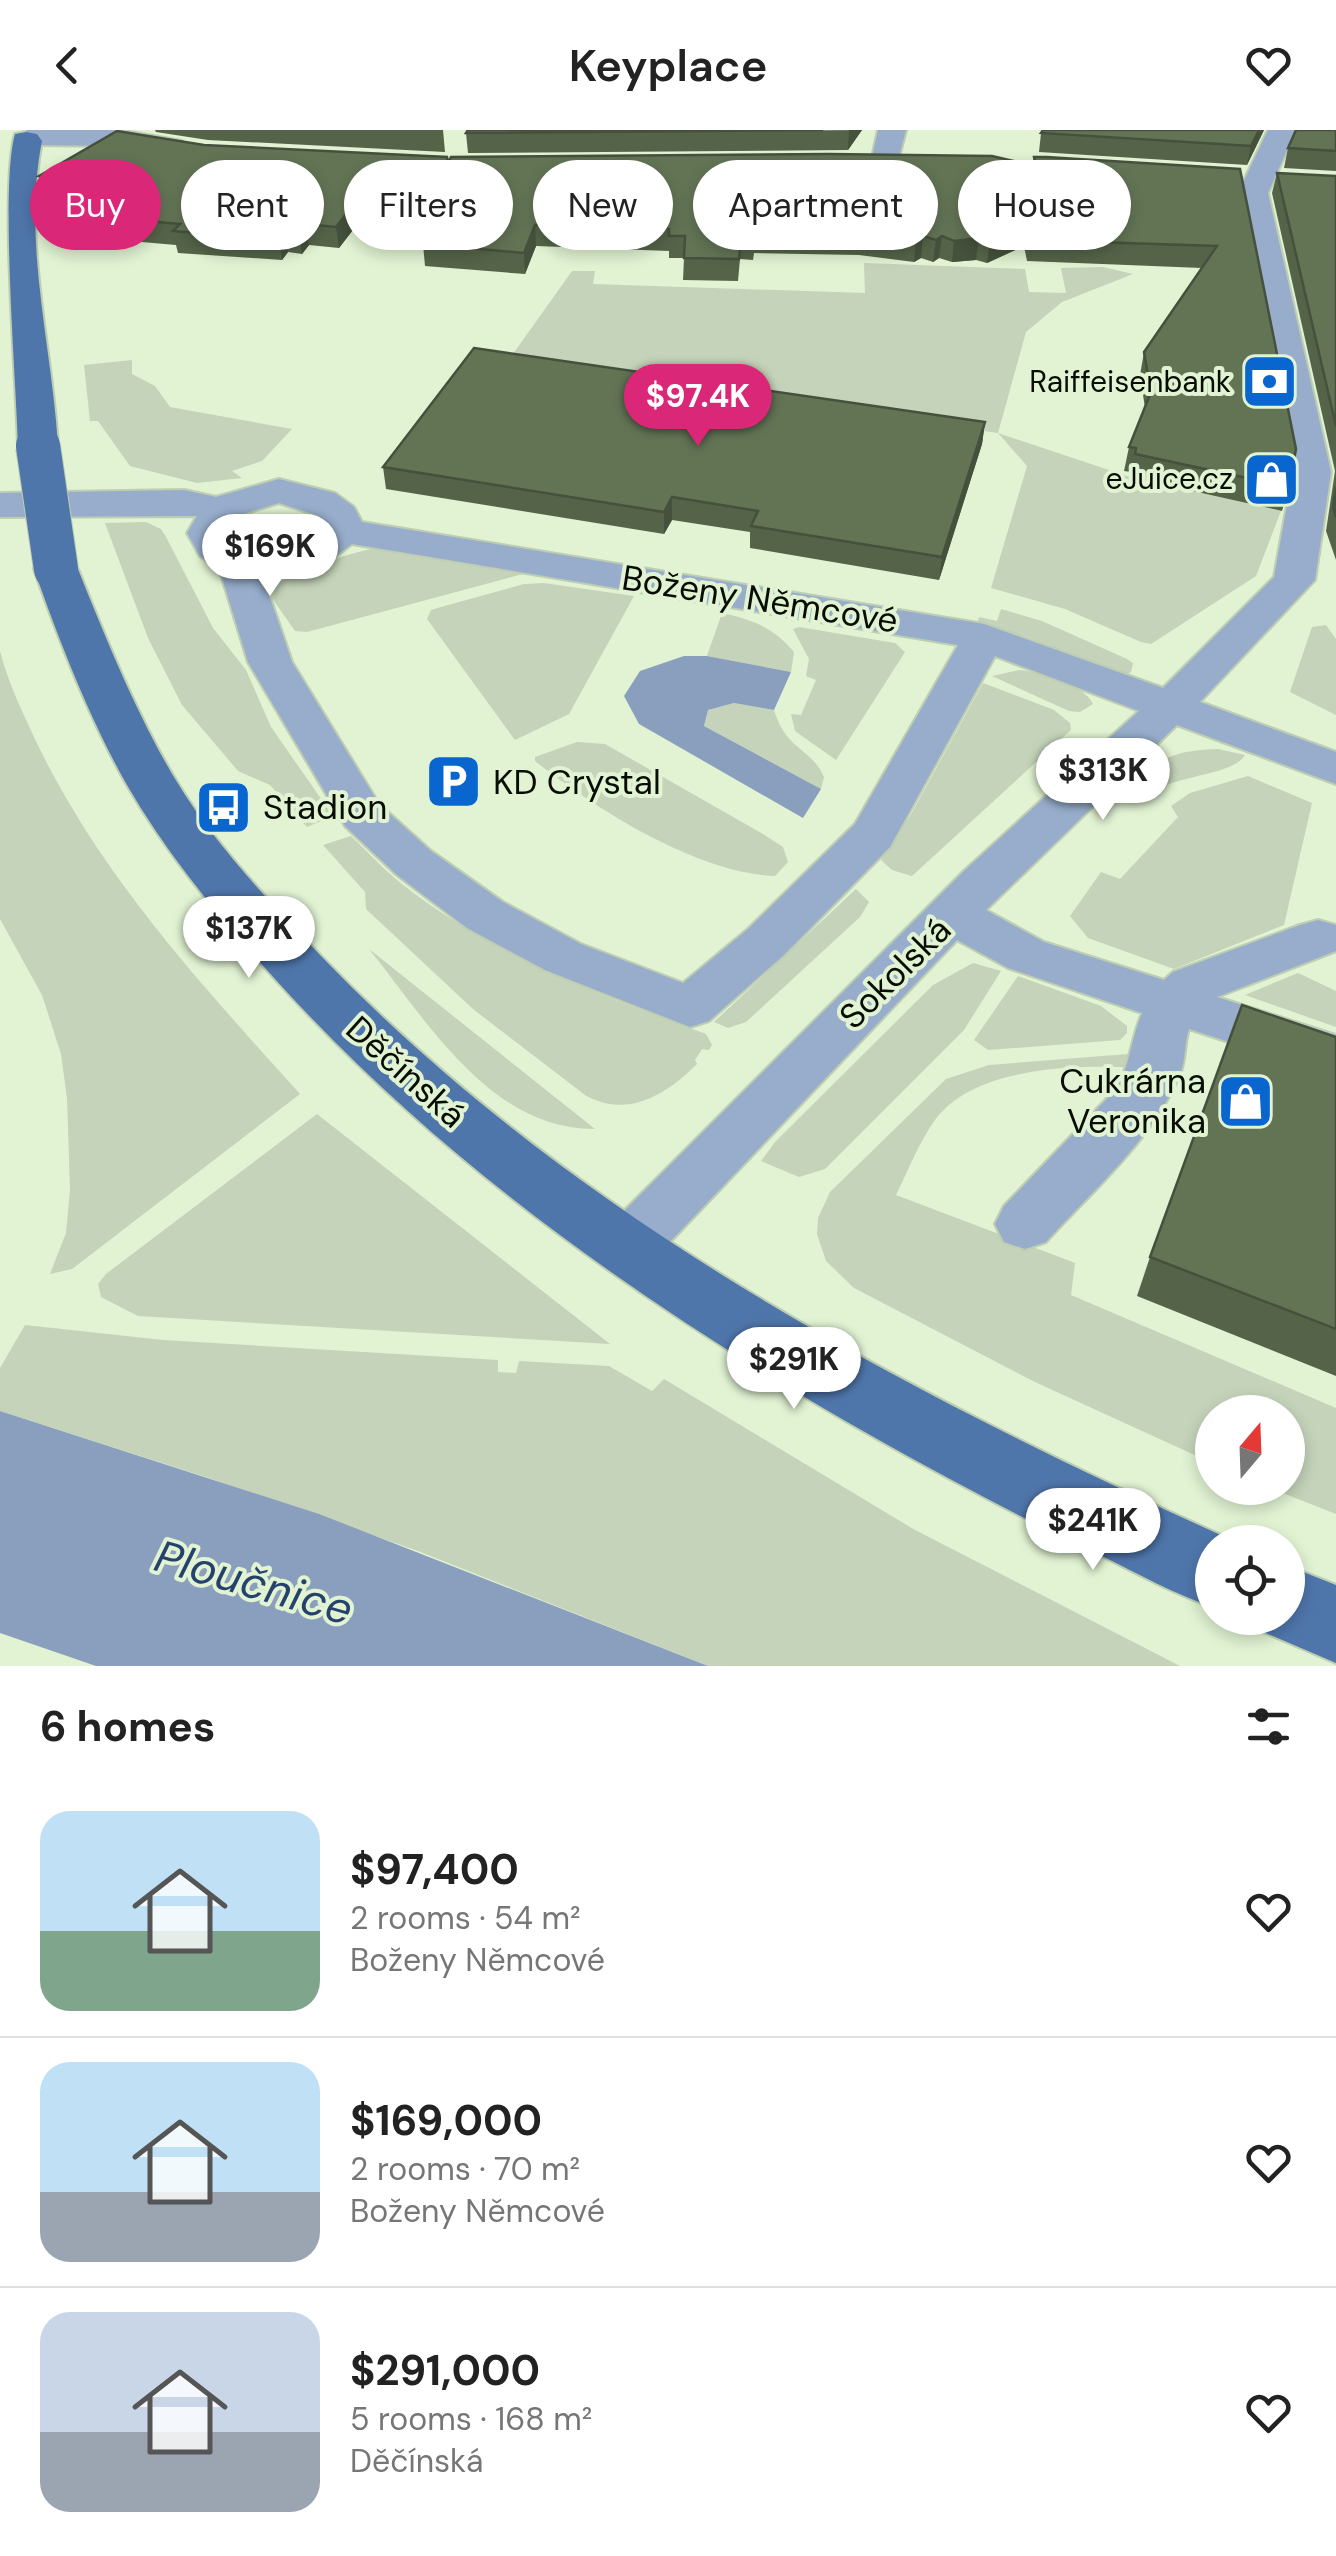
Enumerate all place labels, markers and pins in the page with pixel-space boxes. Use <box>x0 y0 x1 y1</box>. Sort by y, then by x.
bank icon: Raiffeisenbank <box>1240 352 1300 412</box>
place label: Raiffeisenbank <box>1029 362 1231 401</box>
pin: $97.4K <box>617 364 779 449</box>
shop icon: eJuice.cz <box>1242 449 1302 509</box>
place label: eJuice.cz <box>1106 459 1233 498</box>
pin: $169K <box>200 514 340 599</box>
pin: $313K <box>1033 738 1173 823</box>
parking icon: KD Crystal <box>424 752 484 812</box>
place label: KD Crystal <box>493 759 661 805</box>
bus stop icon: Stadion <box>194 777 254 837</box>
place label: Stadion <box>263 784 387 830</box>
pin: $137K <box>179 896 319 981</box>
place label: Cukrárna Veronika <box>1059 1058 1206 1144</box>
shop icon: Cukrárna Veronika <box>1215 1071 1275 1131</box>
pin: $291K <box>724 1327 864 1412</box>
pin: $241K <box>1023 1488 1163 1573</box>

